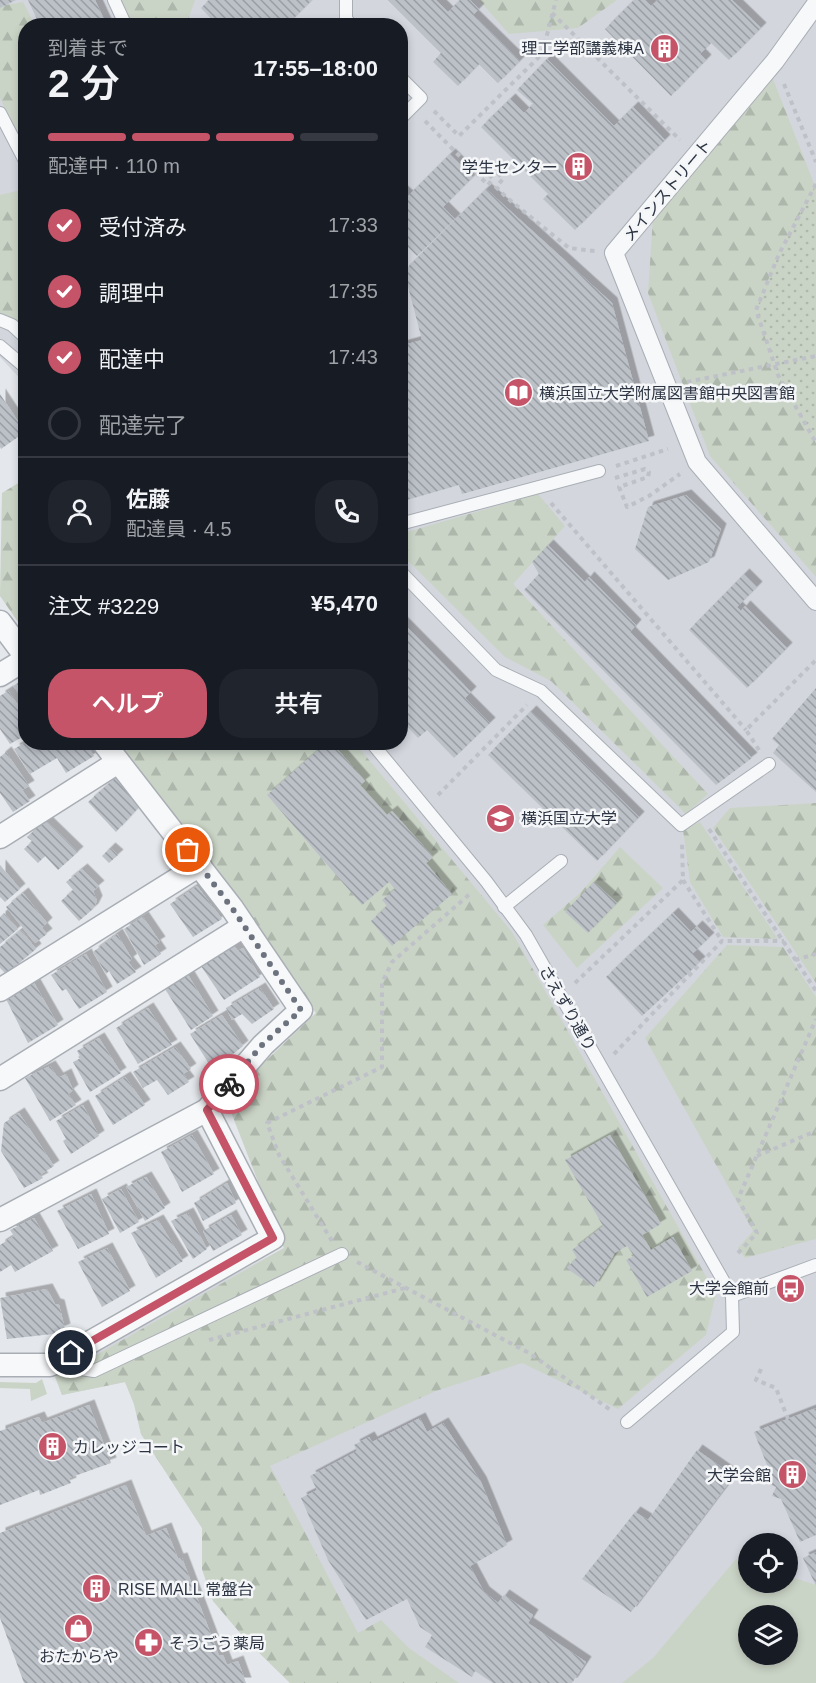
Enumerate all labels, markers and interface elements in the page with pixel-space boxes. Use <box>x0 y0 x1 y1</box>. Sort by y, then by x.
building icon: 理工学部講義棟A <box>649 32 681 64</box>
text: 到着まで <box>48 37 128 59</box>
place label: 理工学部講義棟A <box>521 40 644 57</box>
text: 17:55–18:00 <box>253 56 378 81</box>
text: 2 分 <box>48 62 120 105</box>
street label: メインストリート <box>620 136 715 245</box>
building icon: 学生センター <box>563 151 595 183</box>
text: 配達中 · 110 m <box>48 155 180 177</box>
place label: 学生センター <box>462 159 558 176</box>
icon: check <box>48 209 81 242</box>
text: 17:33 <box>328 214 378 236</box>
text: 受付済み <box>99 215 187 240</box>
icon: check <box>48 275 81 308</box>
text: 17:35 <box>328 280 378 302</box>
text: 調理中 <box>99 281 165 306</box>
icon: check <box>48 341 81 374</box>
text: 17:43 <box>328 346 378 368</box>
text: 配達中 <box>99 347 165 372</box>
library icon: 横浜国立大学附属図書館中央図書館 <box>502 377 534 409</box>
place label: 横浜国立大学附属図書館中央図書館 <box>539 385 795 402</box>
text: 配達完了 <box>99 413 187 438</box>
button: person <box>48 480 111 543</box>
button: phone <box>315 480 378 543</box>
text: 佐藤 <box>126 487 170 512</box>
text: 配達員 · 4.5 <box>126 518 232 540</box>
text: ¥5,470 <box>311 591 378 616</box>
text: 注文 #3229 <box>48 594 159 619</box>
button: ヘルプ <box>48 669 207 738</box>
button: 共有 <box>219 669 378 738</box>
school or university icon: 横浜国立大学 <box>484 802 516 834</box>
place label: 横浜国立大学 <box>521 810 617 827</box>
pin <box>162 824 213 875</box>
icon: bag <box>171 833 204 866</box>
street label: さえずり通り <box>536 962 599 1054</box>
courier <box>199 1054 259 1114</box>
icon: bike <box>213 1068 246 1101</box>
bus stop icon: 大学会館前 <box>774 1272 806 1304</box>
place label: 大学会館前 <box>689 1280 769 1297</box>
pin <box>45 1327 96 1378</box>
icon: home <box>54 1336 87 1369</box>
building icon: カレッジコート <box>36 1431 68 1463</box>
place label: カレッジコート <box>73 1439 185 1456</box>
building icon: 大学会館 <box>776 1459 808 1491</box>
place label: 大学会館 <box>707 1467 771 1484</box>
map controls <box>738 1533 798 1665</box>
button: locate <box>738 1533 798 1593</box>
building icon: RISE MALL 常盤台 <box>81 1573 113 1605</box>
place label: RISE MALL 常盤台 <box>118 1581 253 1598</box>
button: layers <box>738 1605 798 1665</box>
shop icon: おたからや <box>63 1612 95 1644</box>
pharmacy icon: そうごう薬局 <box>132 1627 164 1659</box>
place label: そうごう薬局 <box>169 1635 265 1652</box>
place label: おたからや <box>39 1648 119 1665</box>

